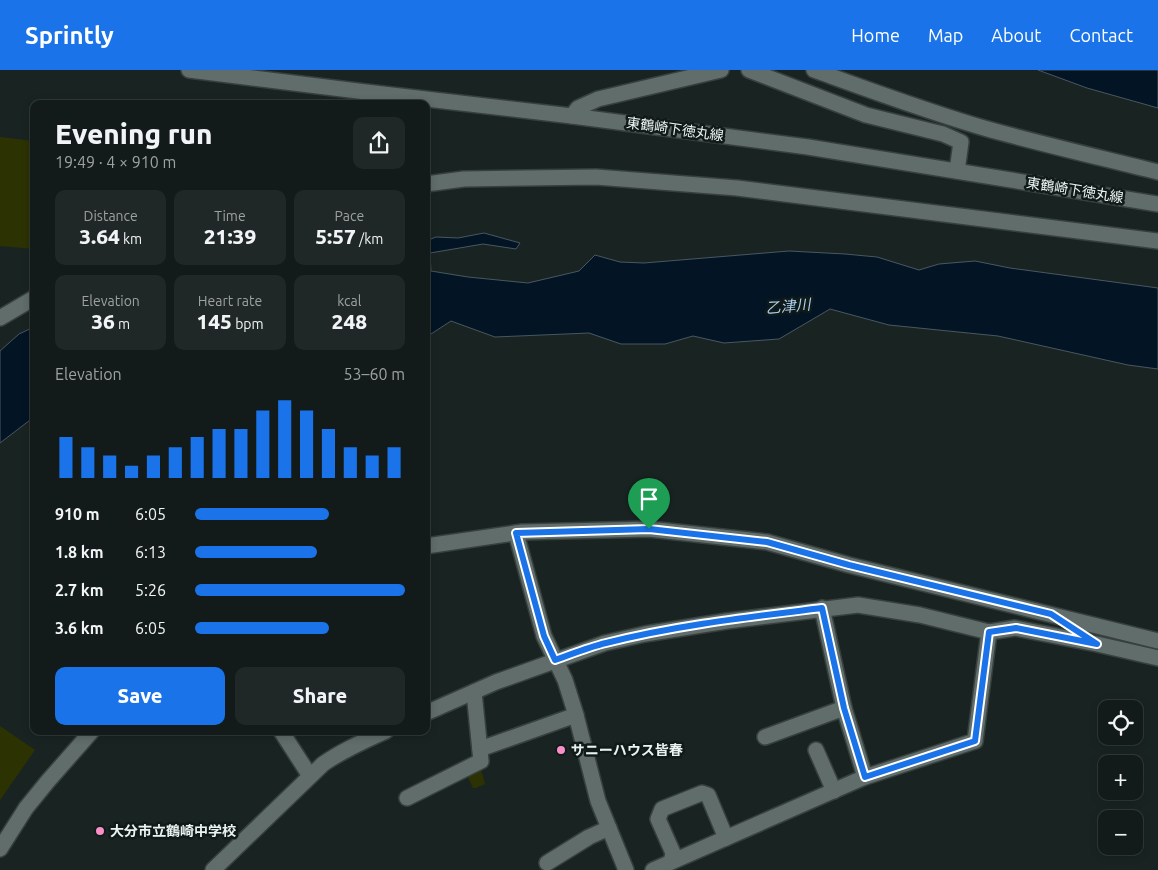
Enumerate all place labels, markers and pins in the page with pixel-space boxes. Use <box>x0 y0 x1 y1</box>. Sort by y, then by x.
pin <box>628 478 670 529</box>
place label: サニーハウス皆春 <box>571 742 683 758</box>
marker: サニーハウス皆春 <box>555 744 567 756</box>
place label: 大分市立鶴崎中学校 <box>110 823 236 839</box>
marker: 大分市立鶴崎中学校 <box>94 825 106 837</box>

